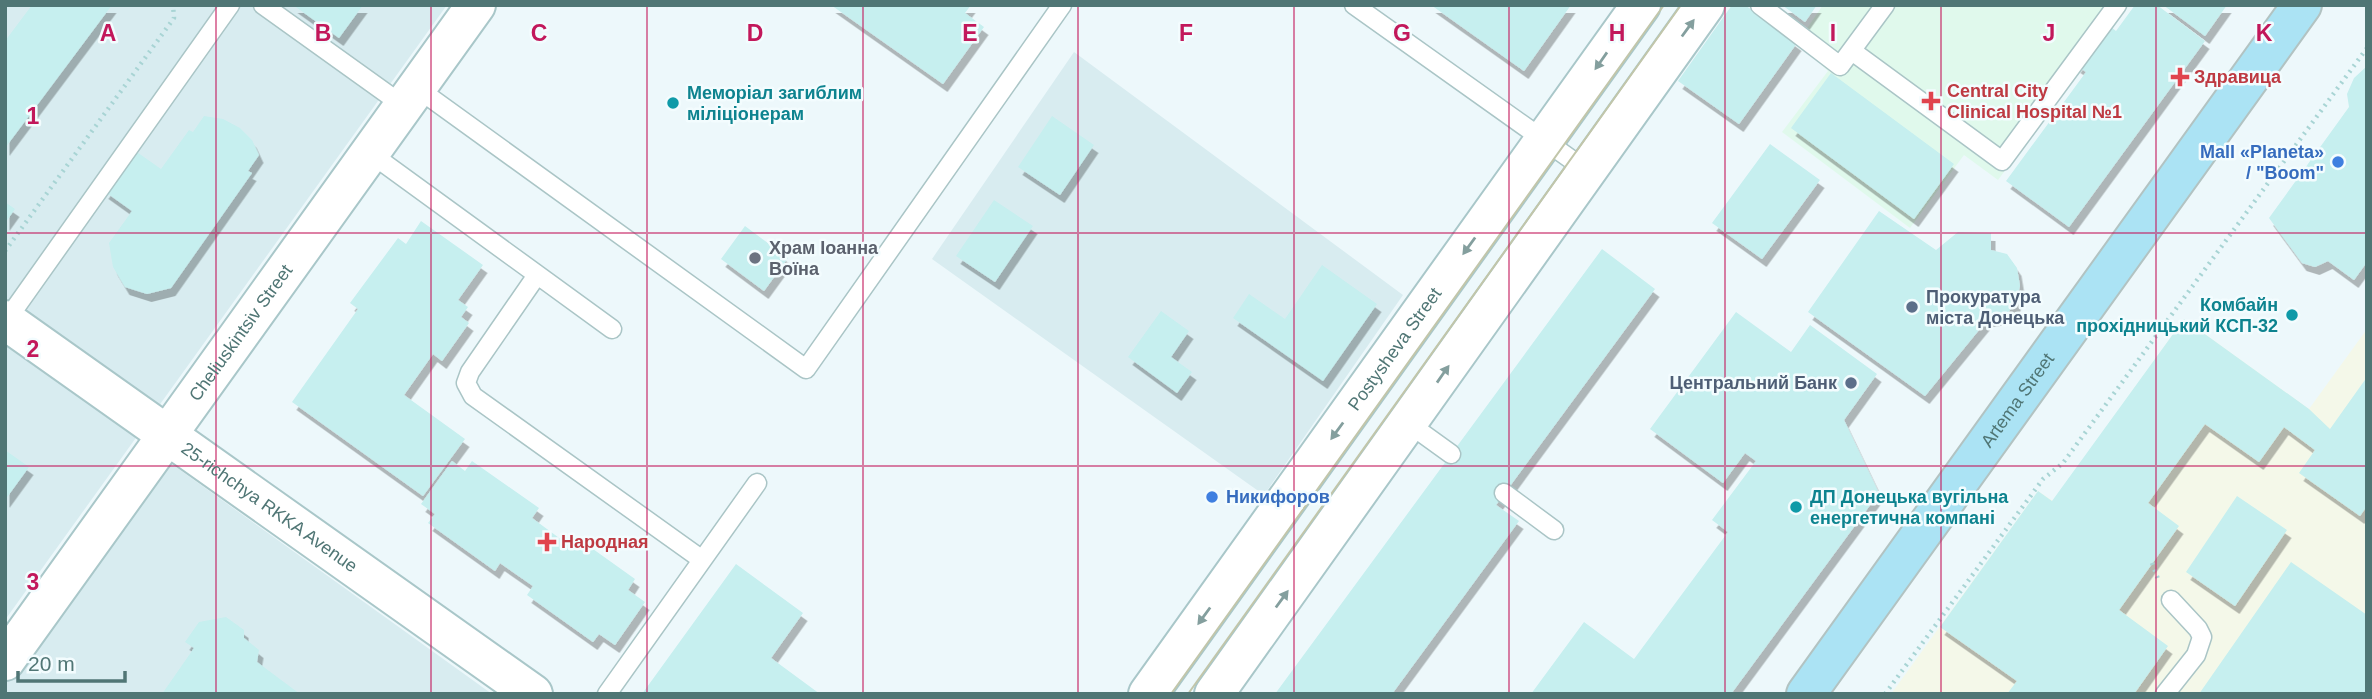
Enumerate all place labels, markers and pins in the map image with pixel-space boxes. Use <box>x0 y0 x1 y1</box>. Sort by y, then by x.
place label: Здравица <box>2194 67 2282 87</box>
marker: Здравица <box>2172 69 2188 85</box>
place label: Central City Clinical Hospital №1 <box>1947 81 2122 122</box>
place label: Меморіал загиблим міліціонерам <box>687 83 862 124</box>
marker: Central City Clinical Hospital №1 <box>1921 91 1941 111</box>
marker: Меморіал загиблим міліціонерам <box>665 95 681 111</box>
place label: Mall «Planeta» / "Boom" <box>2200 142 2324 183</box>
marker: Mall «Planeta» / "Boom" <box>2330 154 2346 170</box>
place label: Храм Іоанна Воїна <box>769 238 879 279</box>
marker: Храм Іоанна Воїна <box>747 250 763 266</box>
place label: Прокуратура міста Донецька <box>1926 287 2065 328</box>
place label: Комбайн прохідницький КСП-32 <box>2076 295 2278 336</box>
marker: Прокуратура міста Донецька <box>1904 299 1920 315</box>
marker: Комбайн прохідницький КСП-32 <box>2284 307 2300 323</box>
place label: Центральний Банк <box>1670 373 1838 393</box>
marker: Центральний Банк <box>1843 375 1859 391</box>
place label: Никифоров <box>1226 487 1330 507</box>
place label: ДП Донецька вугільна енергетична компані <box>1810 487 2009 528</box>
marker: Никифоров <box>1204 489 1220 505</box>
marker: ДП Донецька вугільна енергетична компані <box>1788 499 1804 515</box>
place label: Народная <box>561 532 649 552</box>
marker: Народная <box>539 534 555 550</box>

